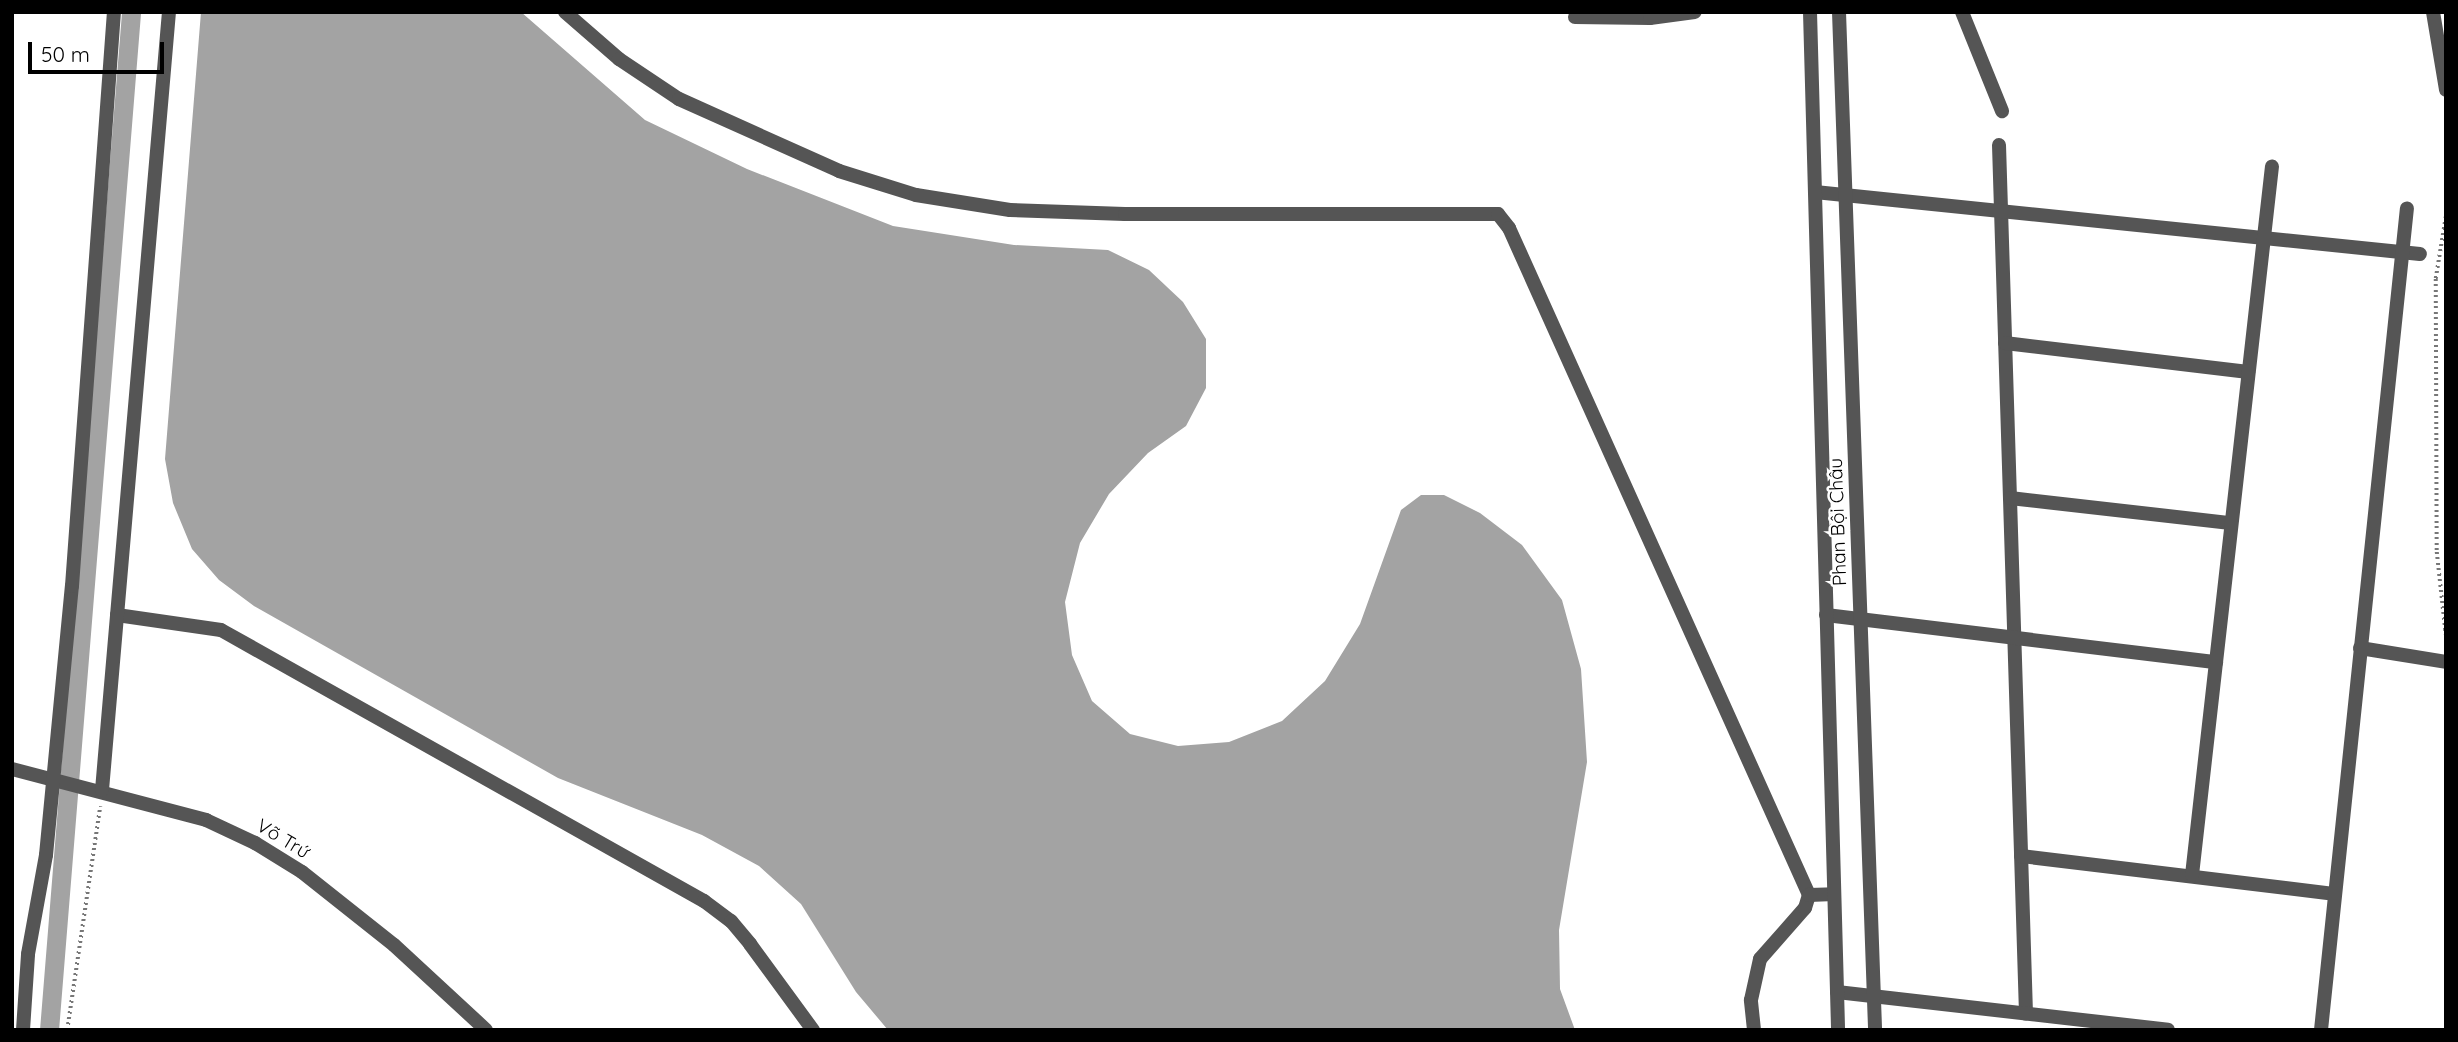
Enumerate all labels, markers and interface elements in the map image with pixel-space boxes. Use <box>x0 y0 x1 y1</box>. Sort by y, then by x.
scale bar <box>32 28 168 72</box>
text: 50 m <box>41 41 90 67</box>
street label: Phan Bội Châu <box>1824 458 1852 586</box>
street label: Võ Trứ <box>252 814 314 864</box>

